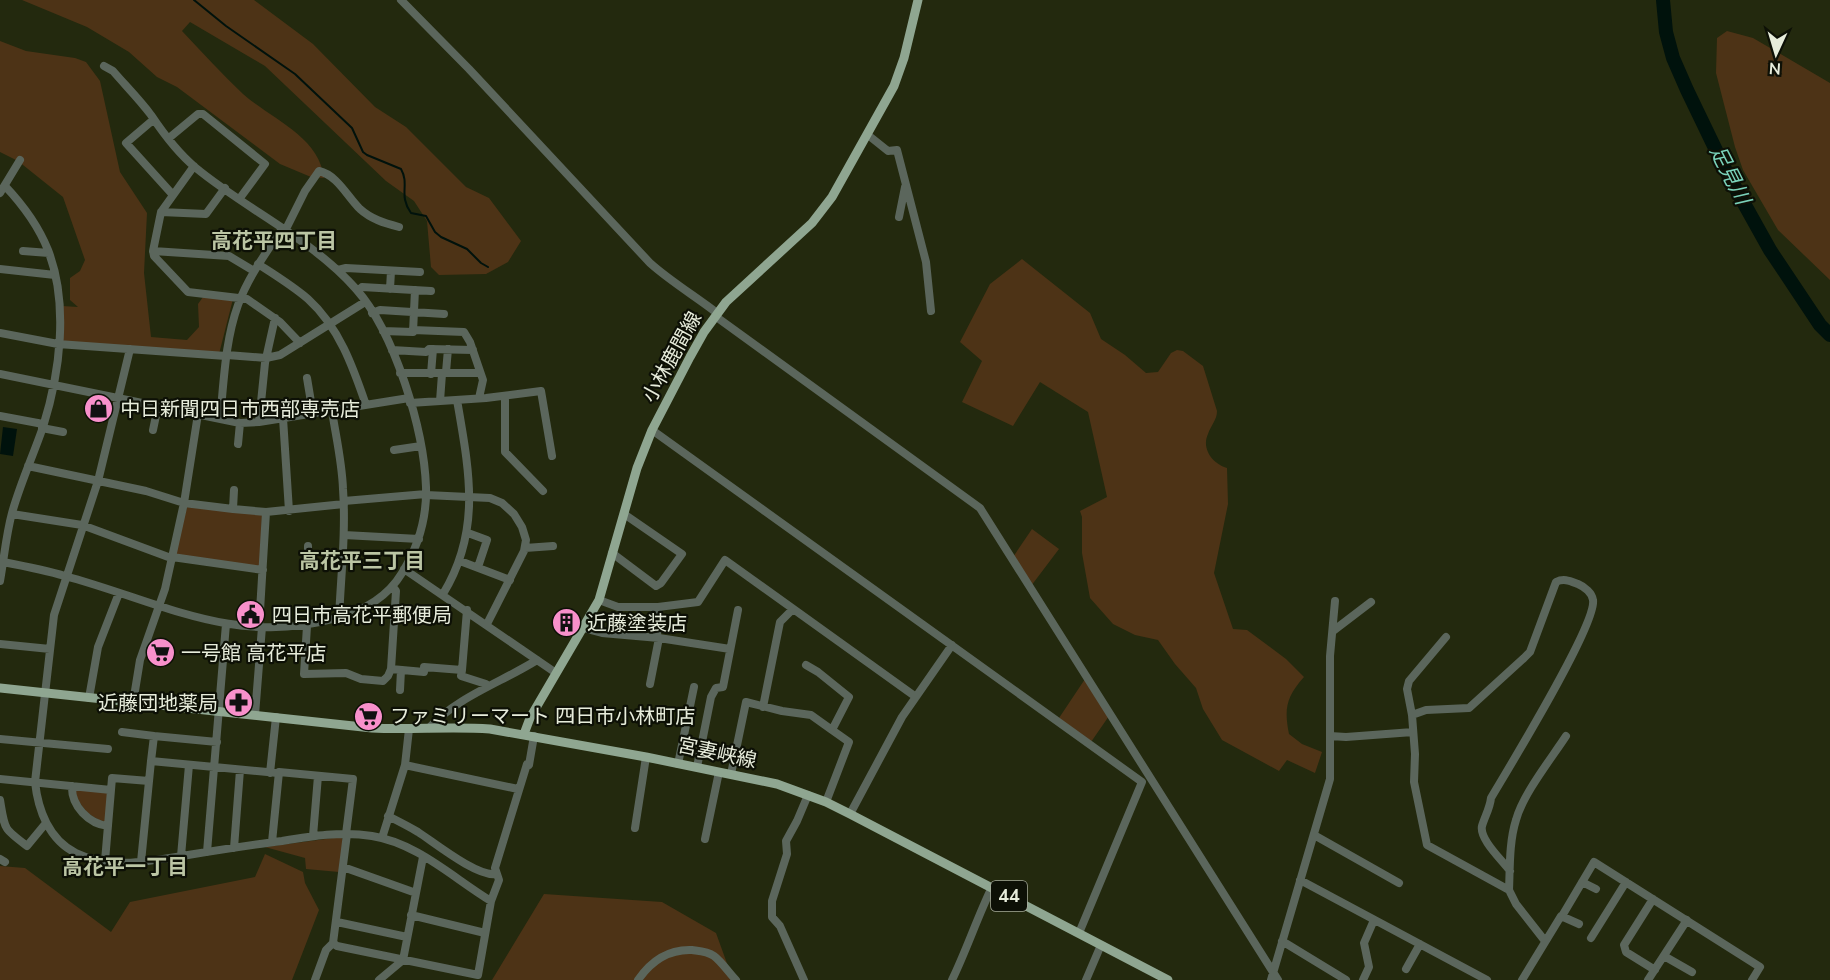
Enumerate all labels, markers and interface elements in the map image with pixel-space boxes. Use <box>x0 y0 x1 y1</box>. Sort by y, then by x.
north arrow <box>1746 24 1806 84</box>
text: N <box>1768 57 1782 79</box>
water label: 足見川 <box>1703 141 1758 211</box>
district label: 高花平四丁目 <box>211 227 337 255</box>
street label: 小林鹿間線 <box>636 307 708 407</box>
shop icon: 中日新聞四日市西部専売店 <box>83 393 115 425</box>
place label: 中日新聞四日市西部専売店 <box>120 396 360 423</box>
district label: 高花平三丁目 <box>299 547 425 575</box>
public building icon: 四日市高花平郵便局 <box>235 599 267 631</box>
place label: 四日市高花平郵便局 <box>272 602 452 629</box>
building icon: 近藤塗装店 <box>550 607 582 639</box>
place label: 近藤塗装店 <box>587 610 687 637</box>
supermarket icon: 一号館 高花平店 <box>144 637 176 669</box>
place label: 一号館 高花平店 <box>181 640 326 667</box>
pharmacy icon: 近藤団地薬局 <box>223 687 255 719</box>
place label: 近藤団地薬局 <box>98 690 218 717</box>
supermarket icon: ファミリーマート 四日市小林町店 <box>353 700 385 732</box>
place label: ファミリーマート 四日市小林町店 <box>390 703 695 730</box>
street label: 宮妻峡線 <box>675 731 759 775</box>
district label: 高花平一丁目 <box>62 853 188 881</box>
road number: 44 <box>991 881 1027 911</box>

